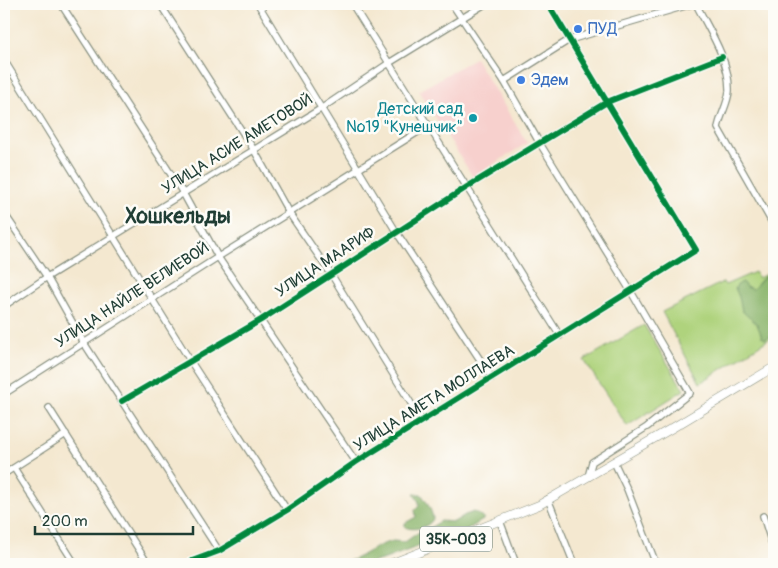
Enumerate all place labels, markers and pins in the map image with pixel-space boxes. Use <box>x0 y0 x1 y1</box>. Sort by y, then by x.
place label: ПУД <box>588 19 617 39</box>
marker: ПУД <box>572 23 584 35</box>
place label: Эдем <box>531 70 569 90</box>
marker: Эдем <box>515 74 527 86</box>
place label: Детский сад №19 "Кунешчик" <box>346 99 463 137</box>
marker: Детский сад №19 "Кунешчик" <box>467 112 479 124</box>

